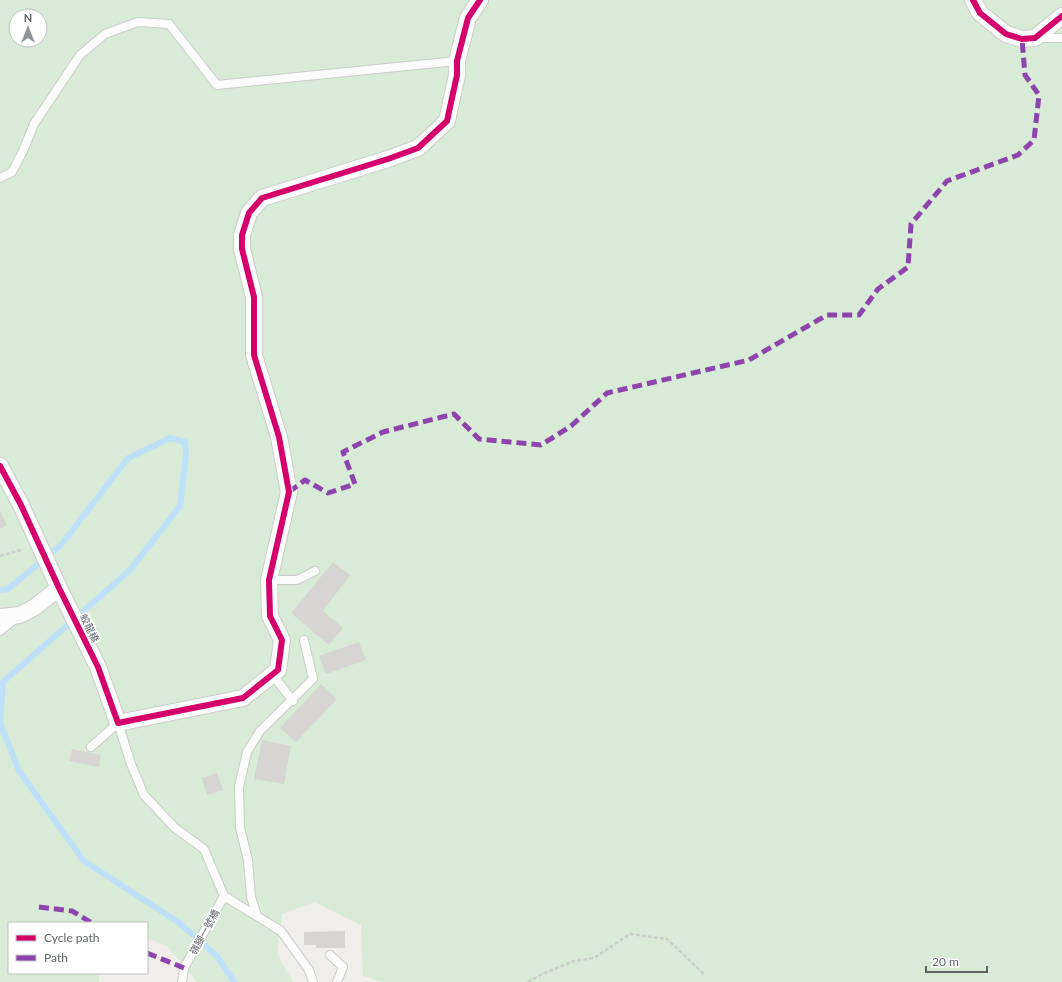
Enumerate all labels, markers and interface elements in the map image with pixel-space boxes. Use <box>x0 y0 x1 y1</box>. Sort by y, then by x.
north arrow <box>8 8 48 48</box>
text: N <box>24 11 32 24</box>
street label: 蛟龍橋 <box>78 612 102 644</box>
street label: 嶺腳一號橋 <box>187 907 221 957</box>
legend <box>8 922 148 974</box>
text: Cycle path <box>44 930 99 945</box>
scale bar <box>926 948 987 974</box>
text: Path <box>44 950 68 965</box>
text: 20 m <box>932 954 959 969</box>

